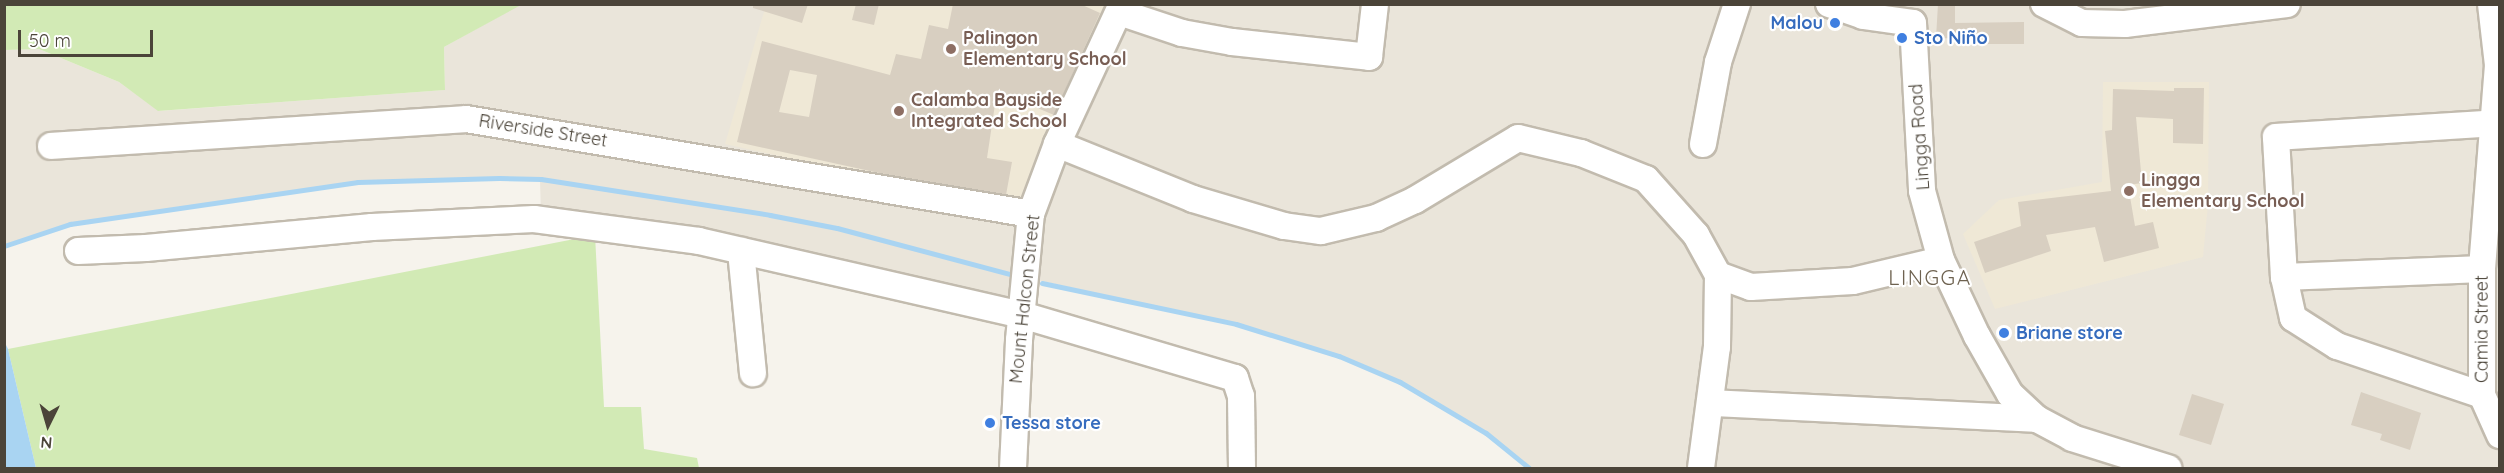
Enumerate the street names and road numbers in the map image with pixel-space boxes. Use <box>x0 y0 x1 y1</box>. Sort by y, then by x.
street label: Lingga Road <box>1906 83 1934 191</box>
street label: Riverside Street <box>477 110 609 152</box>
street label: Mount Halcon Street <box>1005 213 1045 385</box>
street label: Camia Street <box>2471 275 2493 383</box>

